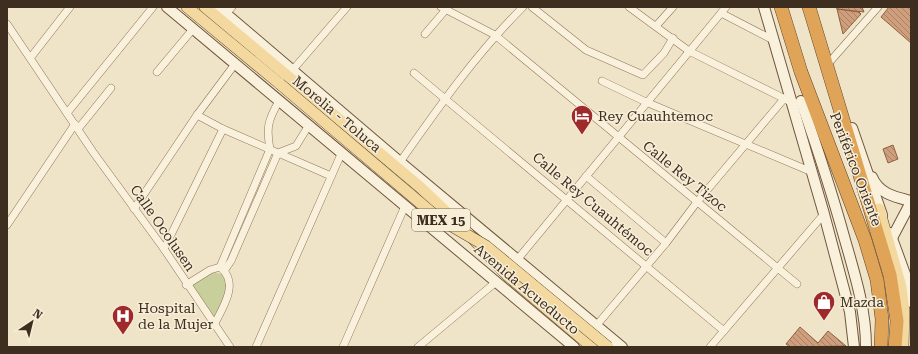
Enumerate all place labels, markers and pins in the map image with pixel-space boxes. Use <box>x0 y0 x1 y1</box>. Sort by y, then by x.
hotel icon: Rey Cuauhtemoc <box>569 103 595 136</box>
place label: Rey Cuauhtemoc <box>598 108 713 124</box>
shop icon: Mazda <box>811 289 837 322</box>
place label: Mazda <box>840 294 884 310</box>
place label: Hospital de la Mujer <box>138 300 214 332</box>
hospital icon: Hospital de la Mujer <box>110 303 136 336</box>

